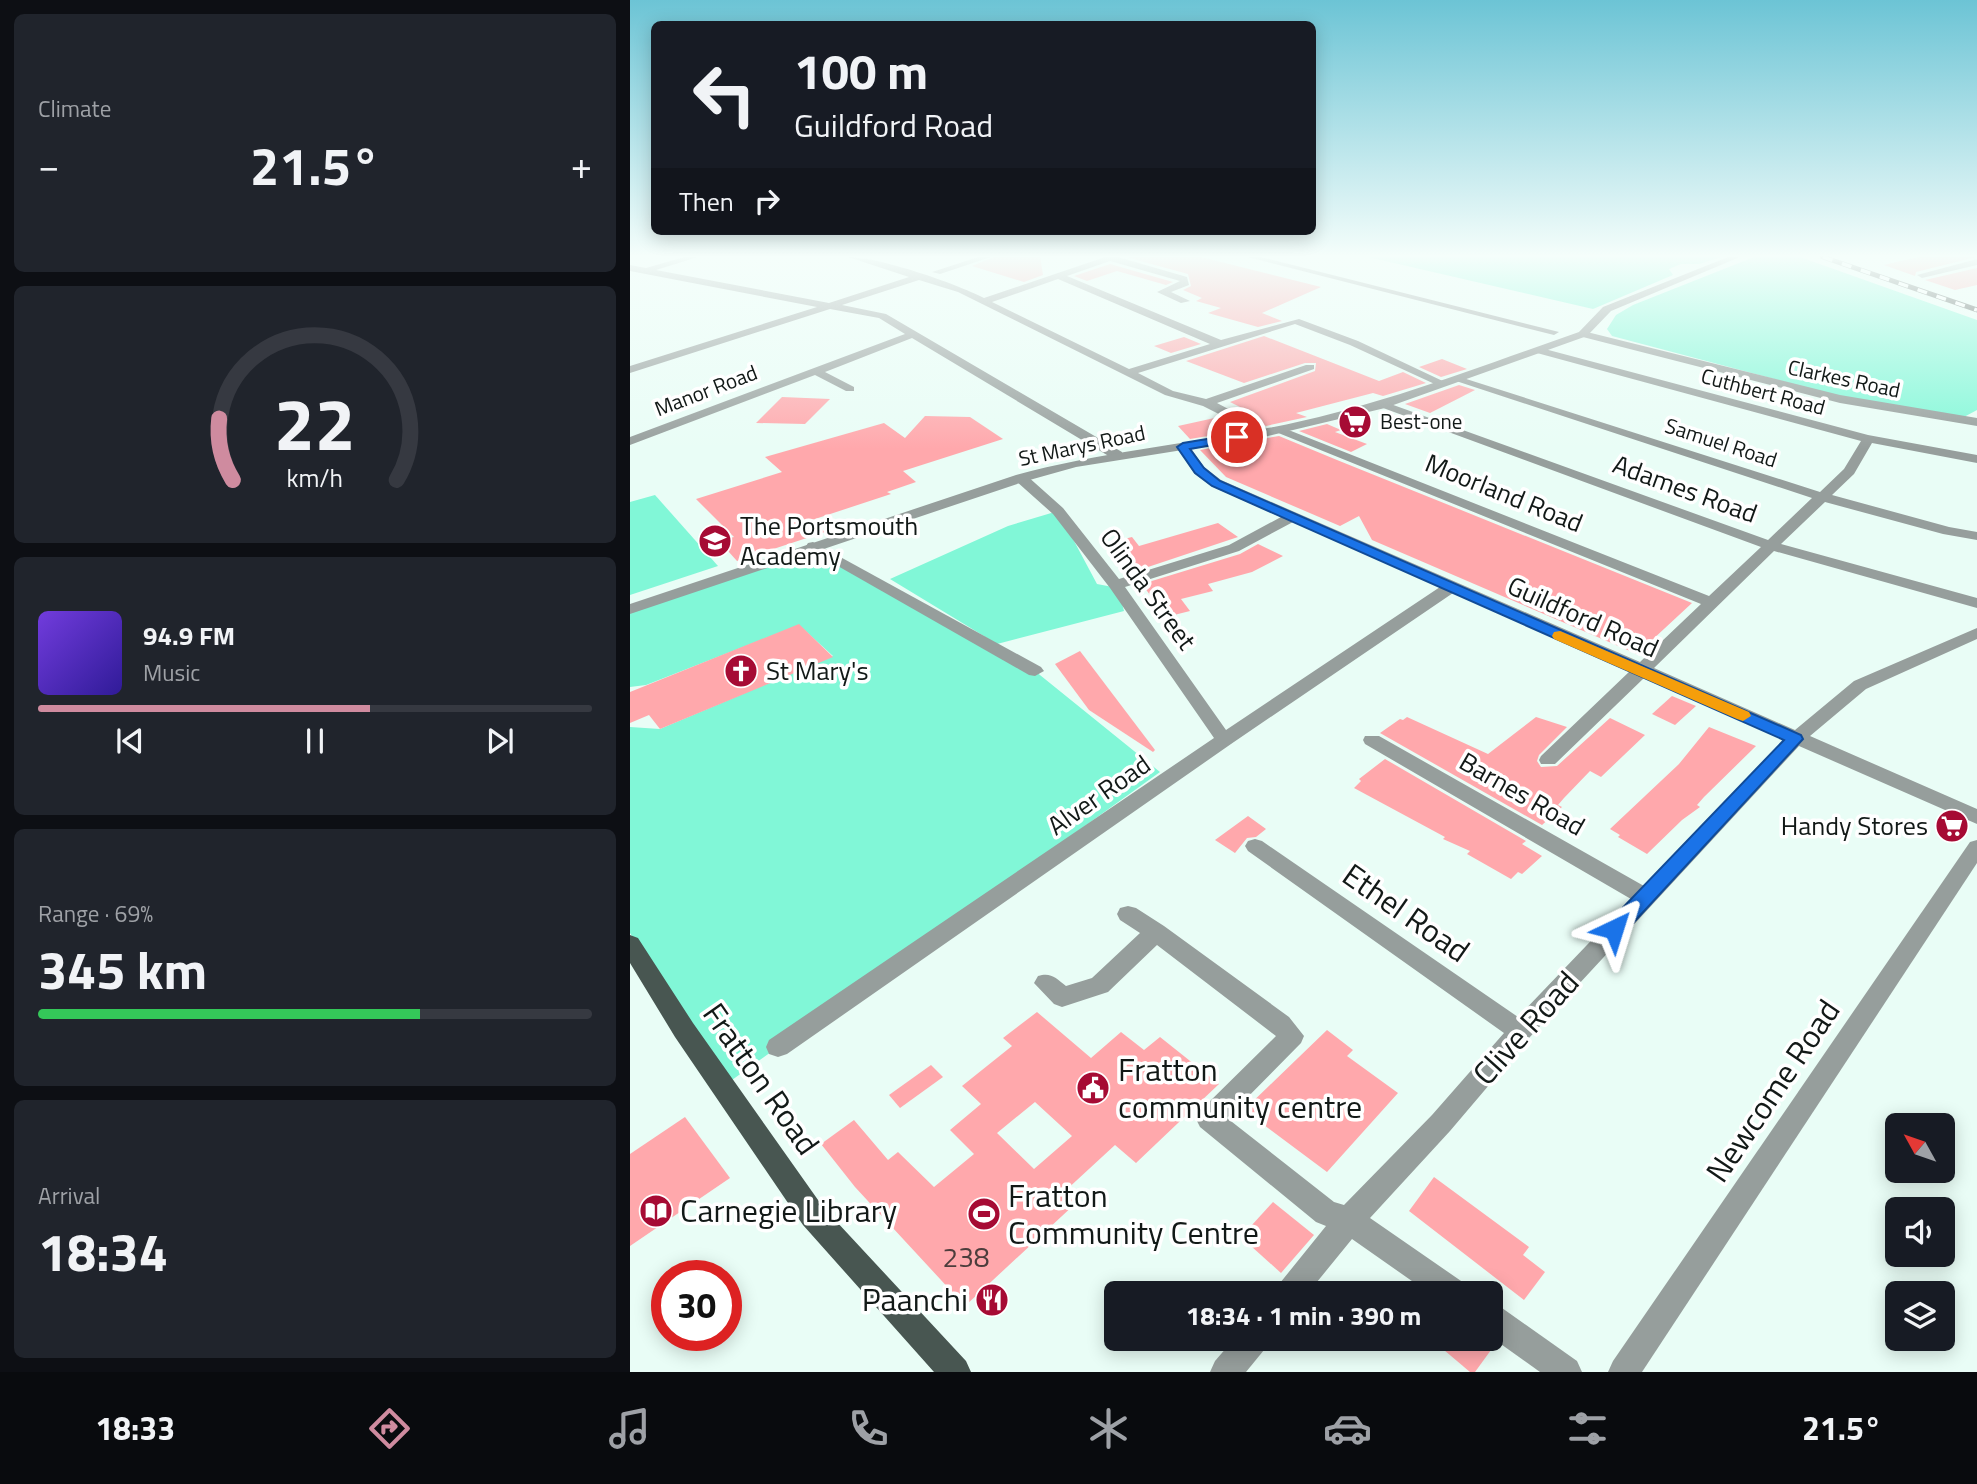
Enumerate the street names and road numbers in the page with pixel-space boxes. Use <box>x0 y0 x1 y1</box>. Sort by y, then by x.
street label: Clarkes Road <box>1785 350 1903 406</box>
street label: Manor Road <box>650 356 762 424</box>
street label: Cuthbert Road <box>1698 359 1829 423</box>
street label: Samuel Road <box>1661 409 1781 475</box>
street label: St Marys Road <box>1016 416 1148 474</box>
street label: Moorland Road <box>1419 443 1589 542</box>
street label: Adames Road <box>1608 444 1763 533</box>
street label: Olinda Street <box>1091 520 1206 658</box>
street label: Guildford Road <box>1501 566 1665 667</box>
street label: Barnes Road <box>1452 742 1592 845</box>
street label: Alver Road <box>1039 745 1158 844</box>
street label: Ethel Road <box>1333 851 1480 974</box>
street label: Clive Road <box>1461 959 1590 1095</box>
street label: Newcome Road <box>1693 989 1851 1192</box>
street label: Fratton Road <box>692 993 832 1164</box>

